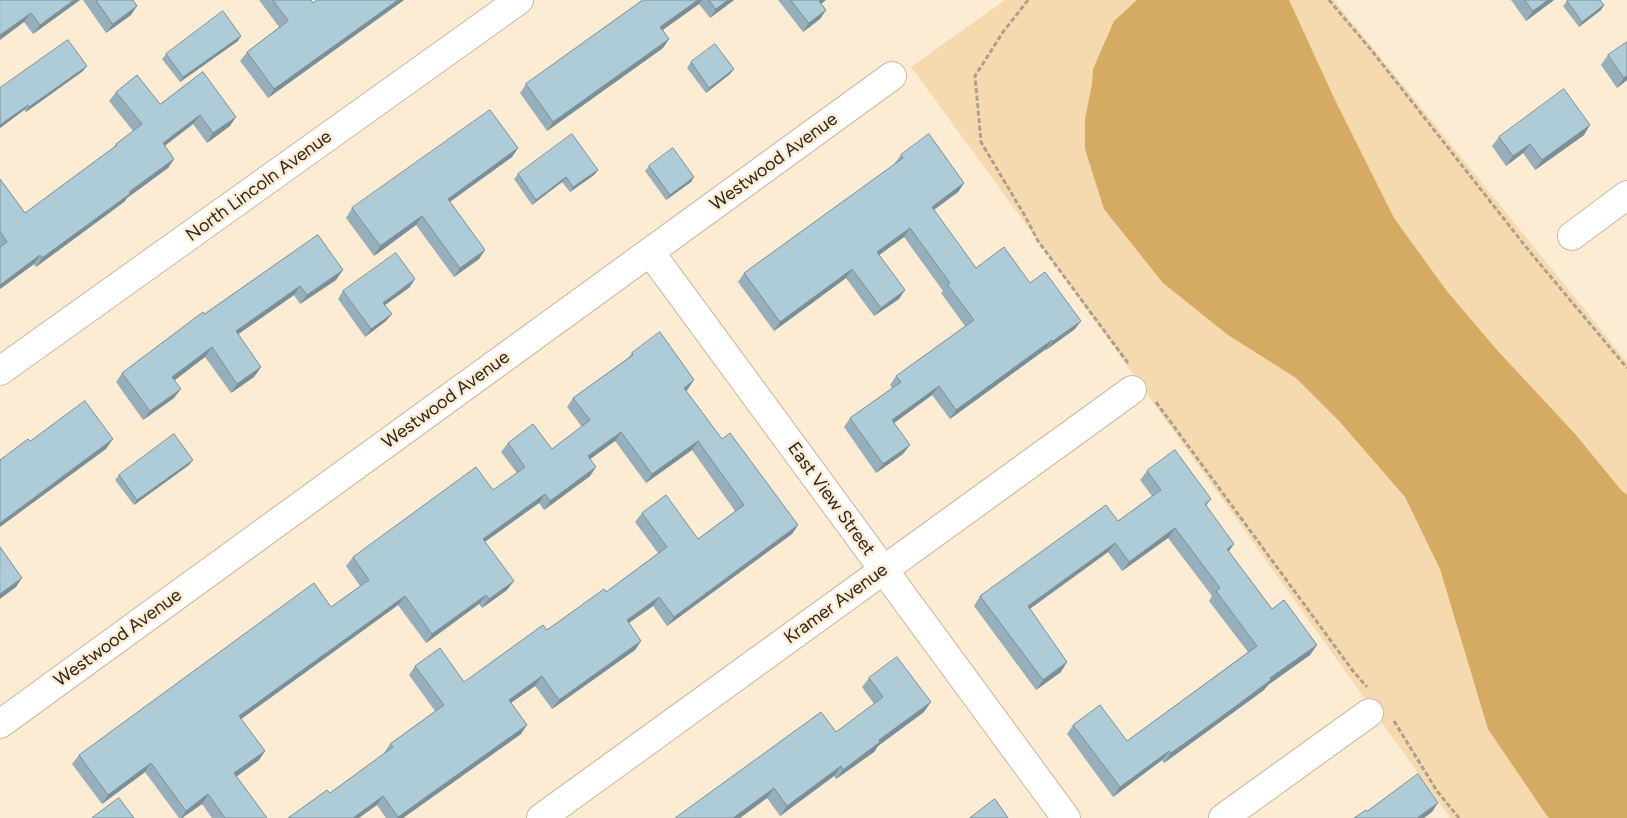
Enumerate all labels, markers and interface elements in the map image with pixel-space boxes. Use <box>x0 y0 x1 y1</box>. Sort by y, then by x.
street label: Westwood Avenue <box>706 109 842 215</box>
street label: North Lincoln Avenue <box>182 126 336 246</box>
street label: Westwood Avenue <box>378 347 514 453</box>
street label: East View Street <box>783 438 879 560</box>
street label: Kramer Avenue <box>780 559 892 649</box>
street label: Westwood Avenue <box>50 585 186 691</box>

